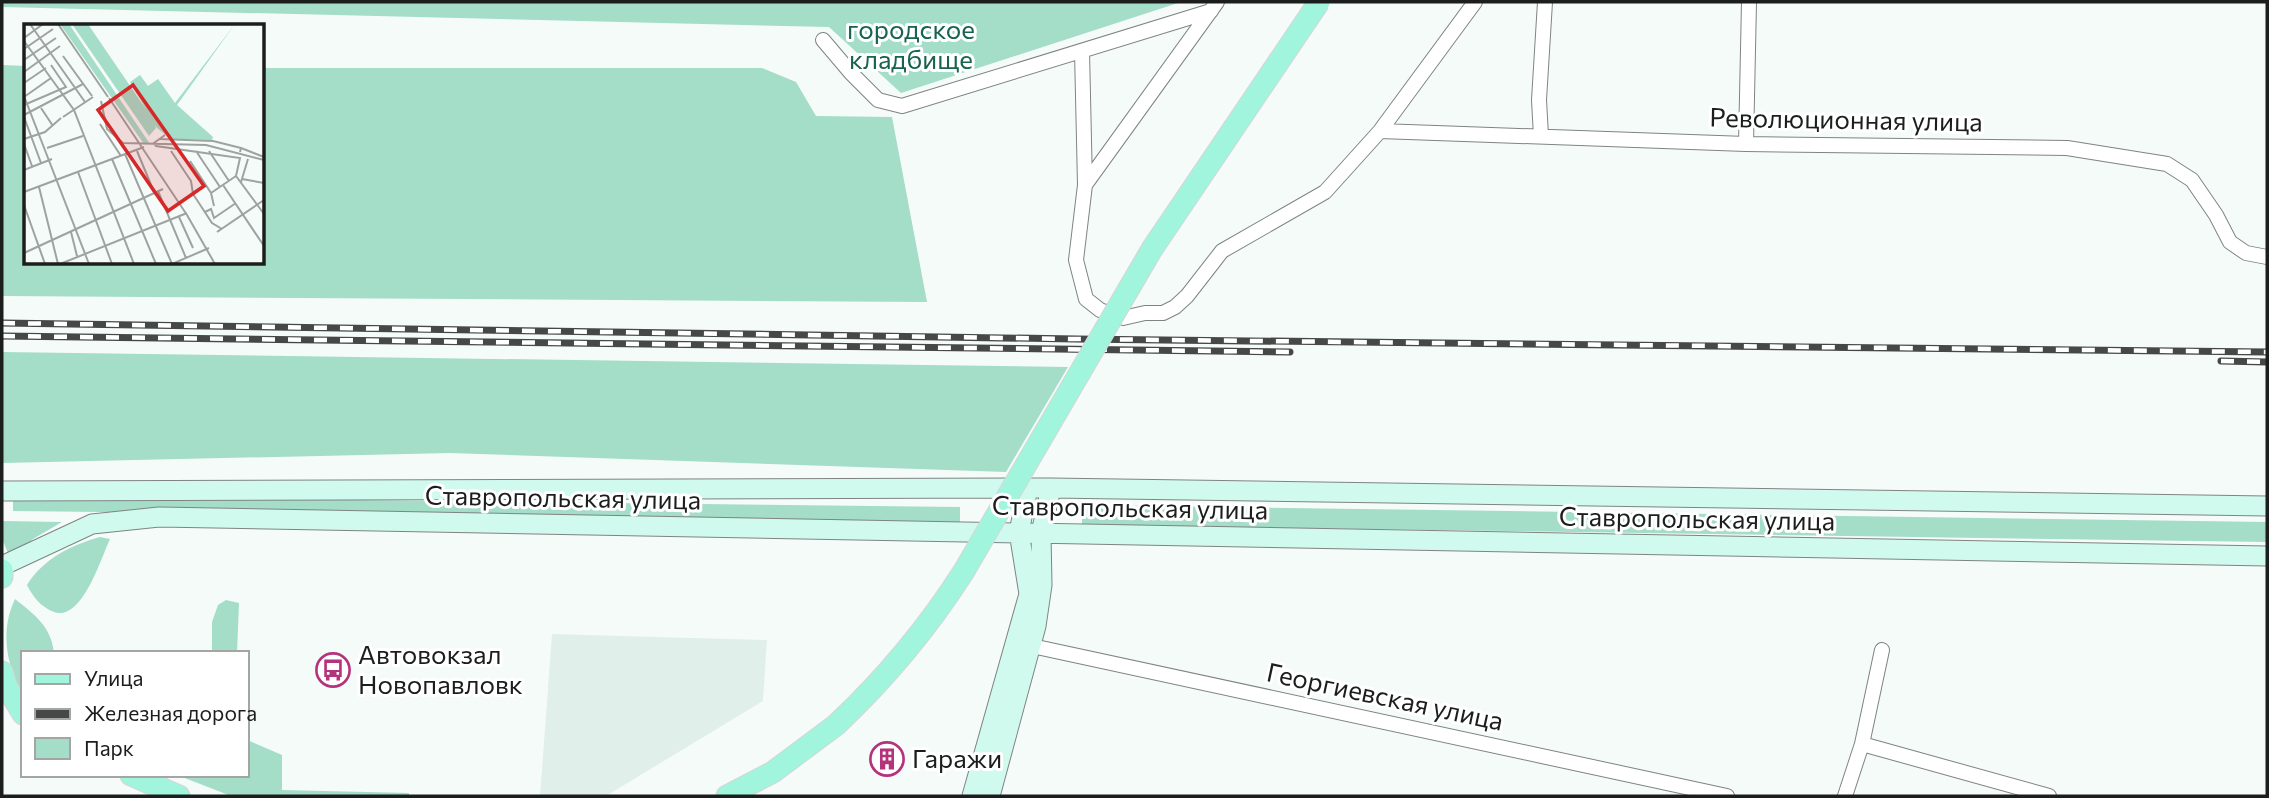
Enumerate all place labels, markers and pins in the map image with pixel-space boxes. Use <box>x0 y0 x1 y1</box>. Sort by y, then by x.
place label: Автовокзал Новопавловк <box>358 638 523 699</box>
bus stop icon: Автовокзал Новопавловк <box>314 651 352 689</box>
building icon: Гаражи <box>868 740 906 778</box>
place label: Гаражи <box>912 742 1002 773</box>

